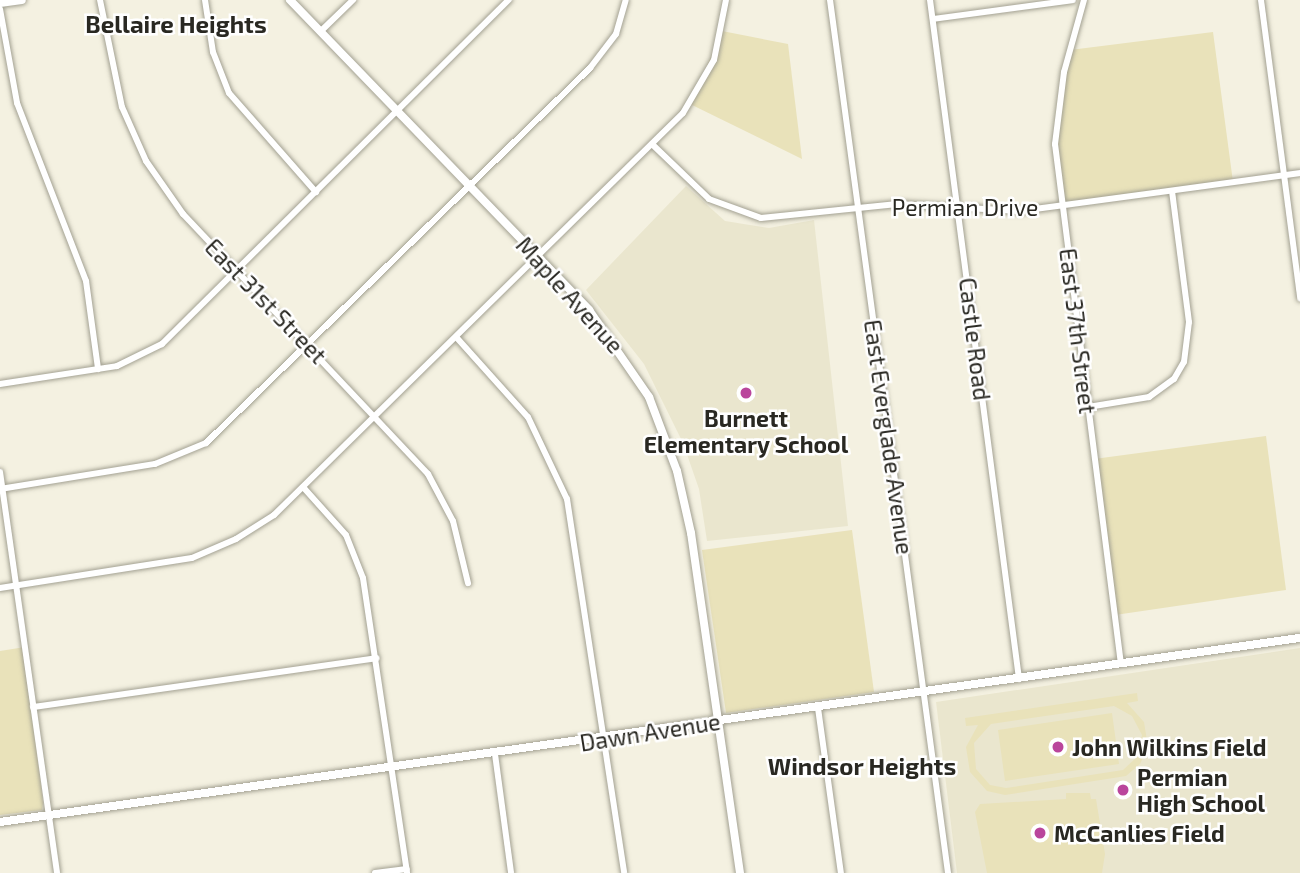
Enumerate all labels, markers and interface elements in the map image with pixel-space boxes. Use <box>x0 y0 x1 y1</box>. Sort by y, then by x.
district label: Bellaire Heights <box>85 10 267 38</box>
street label: Permian Drive <box>892 193 1038 221</box>
street label: Maple Avenue <box>510 231 630 359</box>
street label: East 31st Street <box>200 233 332 369</box>
street label: East 37th Street <box>1054 247 1102 415</box>
street label: Castle Road <box>954 276 996 402</box>
street label: East Everglade Avenue <box>859 317 919 557</box>
marker: Burnett Elementary School <box>738 385 754 401</box>
place label: Burnett Elementary School <box>644 404 848 458</box>
street label: Dawn Avenue <box>578 707 722 757</box>
place label: John Wilkins Field <box>1072 733 1267 761</box>
marker: John Wilkins Field <box>1050 739 1066 755</box>
district label: Windsor Heights <box>768 752 956 780</box>
place label: Permian High School <box>1137 763 1265 817</box>
marker: Permian High School <box>1115 782 1131 798</box>
place label: McCanlies Field <box>1054 819 1225 847</box>
marker: McCanlies Field <box>1032 825 1048 841</box>

